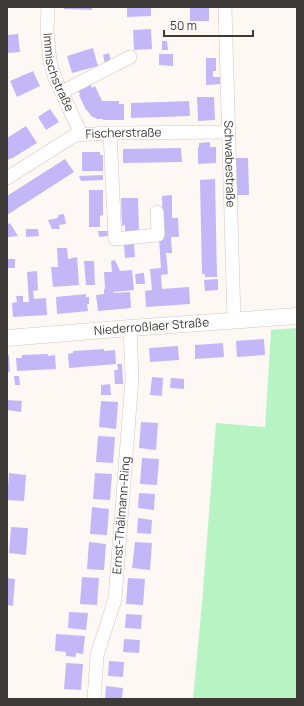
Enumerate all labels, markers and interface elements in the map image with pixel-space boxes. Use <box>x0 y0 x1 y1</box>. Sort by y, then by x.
scale bar <box>164 12 253 38</box>
text: 50 m <box>170 17 197 34</box>
street label: Immischstraße <box>39 32 78 114</box>
street label: Schwabestraße <box>220 120 240 208</box>
street label: Fischerstraße <box>85 124 162 142</box>
street label: Niederroßlaer Straße <box>93 313 210 339</box>
street label: Ernst-Thälmann-Ring <box>108 456 134 575</box>

